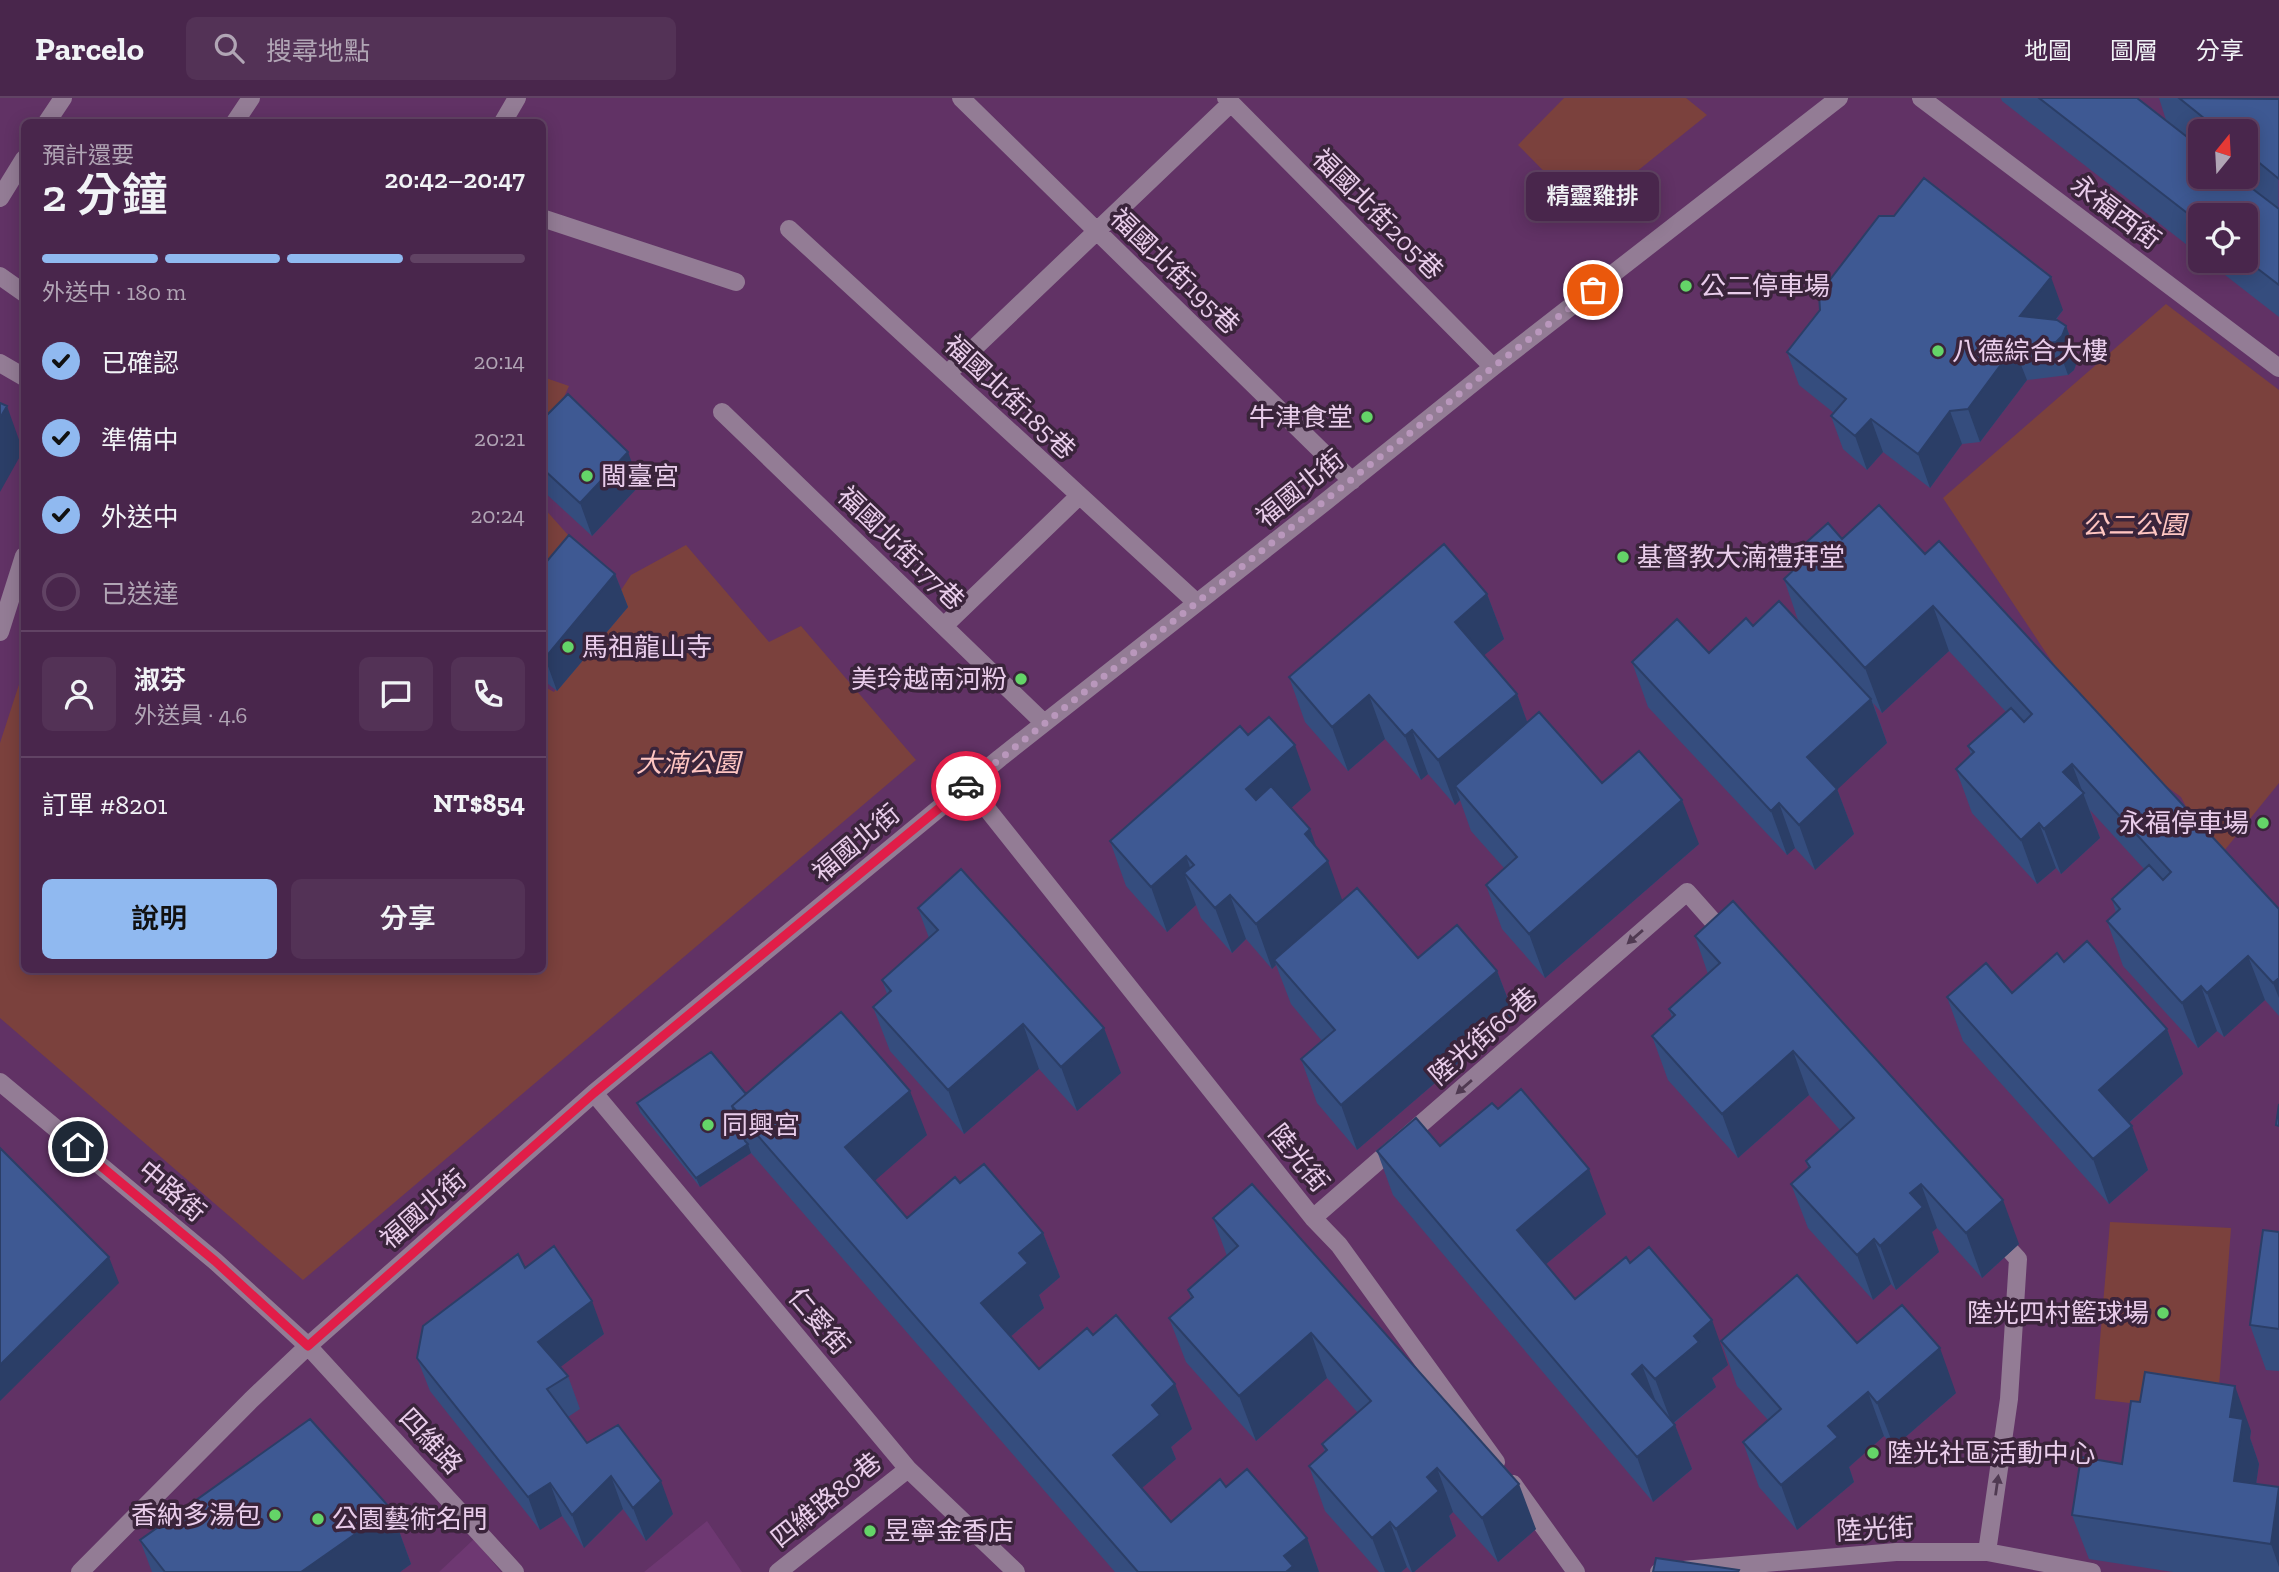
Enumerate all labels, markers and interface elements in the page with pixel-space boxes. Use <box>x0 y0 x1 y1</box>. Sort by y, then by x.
search box <box>186 17 676 80</box>
text: Parcelo <box>35 29 144 68</box>
icon: search <box>210 29 248 67</box>
text: 搜尋地點 <box>266 35 370 67</box>
text: 地圖 <box>2024 36 2072 65</box>
text: 圖層 <box>2110 36 2158 65</box>
text: 分享 <box>2196 36 2244 65</box>
north arrow <box>2188 119 2258 189</box>
map controls <box>2188 119 2258 273</box>
text: 預計還要 <box>42 141 134 169</box>
street label: 福國北街205巷 <box>1306 142 1450 286</box>
text: 20:42–20:47 <box>385 163 525 195</box>
text: 2 分鐘 <box>42 168 168 223</box>
street label: 永福西街 <box>2065 168 2167 256</box>
callout: 精靈雞排 <box>1526 171 1660 220</box>
text: 精靈雞排 <box>1547 182 1639 210</box>
street label: 福國北街195巷 <box>1104 201 1246 341</box>
button: locate <box>2188 203 2258 273</box>
pin <box>1563 260 1623 320</box>
place label: 公二停車場 <box>1700 270 1830 302</box>
icon: bag <box>1574 271 1612 309</box>
text: 外送中 · 180 m <box>42 278 186 306</box>
marker: 公二停車場 <box>1678 278 1694 294</box>
street label: 福國北街185巷 <box>938 328 1082 466</box>
place label: 八德綜合大樓 <box>1952 335 2108 367</box>
icon: check <box>42 342 80 380</box>
marker: 八德綜合大樓 <box>1930 343 1946 359</box>
text: 已確認 <box>101 347 179 379</box>
text: 20:14 <box>474 347 525 375</box>
place label: 牛津食堂 <box>1249 401 1353 433</box>
marker: 牛津食堂 <box>1359 409 1375 425</box>
icon: check <box>42 419 80 457</box>
text: 準備中 <box>101 424 179 456</box>
text: 20:21 <box>474 424 525 452</box>
street label: 福國北街 <box>1250 443 1350 533</box>
place label: 閩臺宮 <box>601 460 679 492</box>
marker: 閩臺宮 <box>579 468 595 484</box>
street label: 福國北街177巷 <box>831 480 971 616</box>
icon: check <box>42 496 80 534</box>
text: 外送中 <box>101 501 179 533</box>
text: 20:24 <box>471 501 525 529</box>
park label: 公二公園 <box>2082 509 2190 541</box>
place label: 基督教大湳禮拜堂 <box>1637 541 1845 573</box>
marker: 基督教大湳禮拜堂 <box>1615 549 1631 565</box>
text: 已送達 <box>101 578 179 610</box>
place label: 馬祖龍山寺 <box>582 631 712 663</box>
marker: 馬祖龍山寺 <box>560 639 576 655</box>
button: person <box>42 657 116 731</box>
button: chat <box>359 657 433 731</box>
button: phone <box>451 657 525 731</box>
place label: 美玲越南河粉 <box>851 663 1007 695</box>
text: 淑芬 <box>134 664 186 696</box>
marker: 美玲越南河粉 <box>1013 671 1029 687</box>
text: 外送員 · 4.6 <box>134 701 248 729</box>
park label: 大湳公園 <box>636 747 744 779</box>
courier <box>931 751 1001 821</box>
icon: car <box>947 767 985 805</box>
text: NT$854 <box>433 787 525 819</box>
text: 訂單 #8201 <box>42 789 168 821</box>
street label: 福國北街 <box>806 797 906 889</box>
place label: 永福停車場 <box>2119 807 2249 839</box>
marker: 永福停車場 <box>2255 815 2271 831</box>
button: 說明 <box>42 879 277 959</box>
button: 分享 <box>291 879 525 959</box>
one-way arrow <box>1626 929 1644 945</box>
street label: 陸光街60巷 <box>1422 980 1544 1092</box>
one-way arrow <box>1455 1079 1473 1095</box>
place label: 同興宮 <box>722 1109 800 1141</box>
pin <box>48 1117 108 1177</box>
marker: 同興宮 <box>700 1117 716 1133</box>
street label: 陸光街 <box>1262 1118 1336 1198</box>
icon: home <box>59 1128 97 1166</box>
street label: 中路街 <box>132 1154 212 1228</box>
street label: 福國北街 <box>373 1163 473 1255</box>
street label: 仁愛街 <box>782 1281 856 1361</box>
place label: 陸光四村籃球場 <box>1967 1297 2149 1329</box>
marker: 陸光四村籃球場 <box>2155 1305 2171 1321</box>
street label: 四維路 <box>393 1402 469 1480</box>
place label: 陸光社區活動中心 <box>1887 1437 2095 1469</box>
marker: 陸光社區活動中心 <box>1865 1445 1881 1461</box>
street label: 四維路80巷 <box>764 1446 888 1554</box>
one-way arrow <box>1991 1473 2002 1495</box>
place label: 香納多湯包 <box>131 1499 261 1531</box>
place label: 公園藝術名門 <box>332 1503 488 1535</box>
marker: 香納多湯包 <box>267 1507 283 1523</box>
marker: 公園藝術名門 <box>310 1511 326 1527</box>
street label: 陸光街 <box>1835 1511 1915 1547</box>
place label: 昱寧金香店 <box>884 1515 1014 1547</box>
marker: 昱寧金香店 <box>862 1523 878 1539</box>

